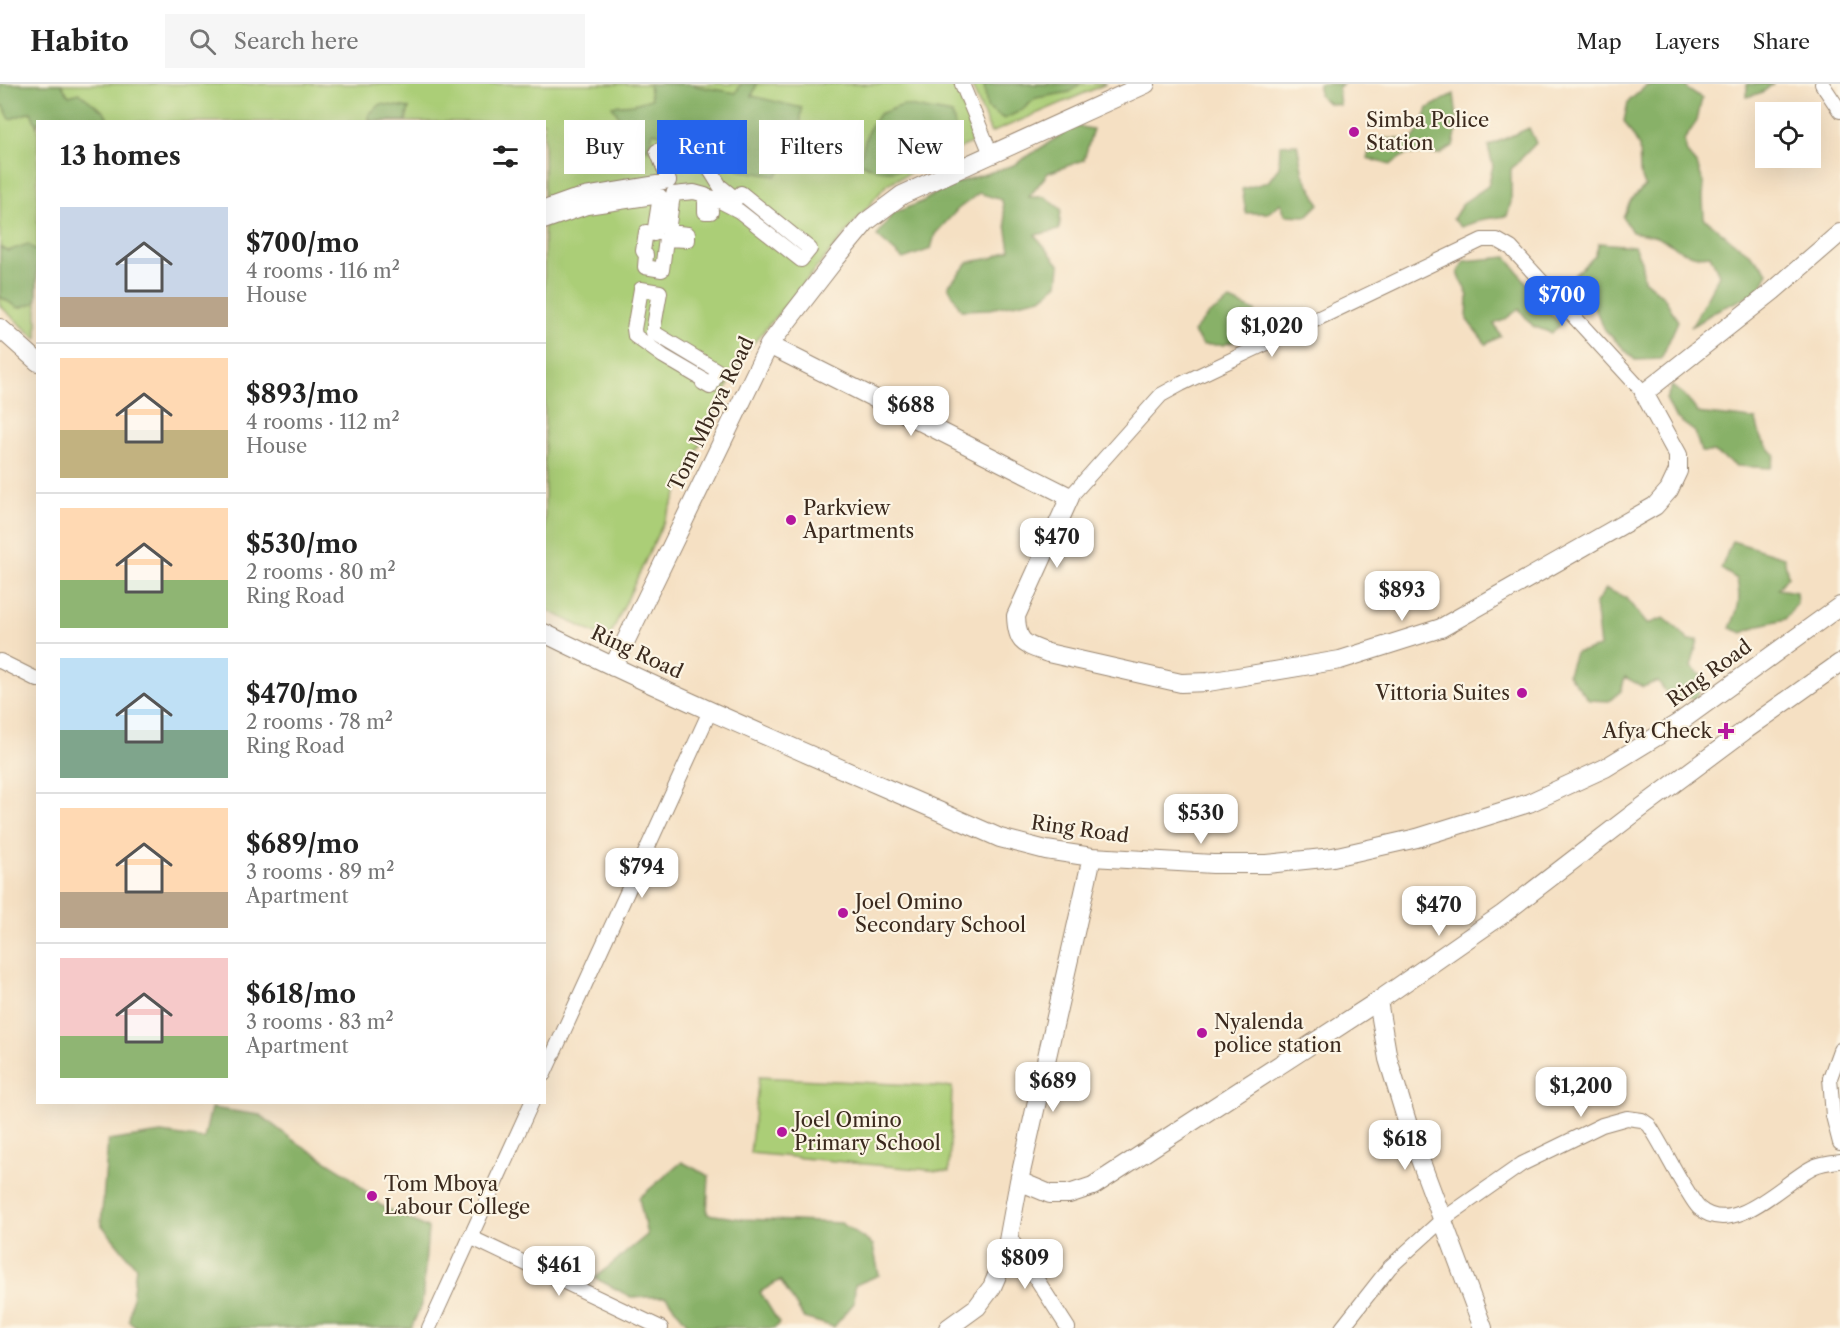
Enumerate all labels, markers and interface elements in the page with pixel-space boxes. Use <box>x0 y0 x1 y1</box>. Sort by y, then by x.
search box <box>165 14 585 68</box>
text: Habito <box>30 24 129 58</box>
icon: search <box>186 25 219 58</box>
text: Search here <box>234 28 358 55</box>
text: Map <box>1577 29 1622 54</box>
text: Layers <box>1655 29 1720 54</box>
text: Share <box>1753 29 1810 54</box>
map controls <box>1755 102 1821 168</box>
button: locate <box>1755 102 1821 168</box>
place label: Simba Police Station <box>1366 108 1489 155</box>
chip: Buy <box>564 120 645 174</box>
chip: Rent <box>657 120 747 174</box>
chip: Filters <box>759 120 864 174</box>
chip: New <box>876 120 964 174</box>
marker: Simba Police Station <box>1347 125 1361 139</box>
text: 13 homes <box>60 140 181 172</box>
icon: filters <box>489 140 522 173</box>
text: $700/mo <box>246 227 359 259</box>
icon: home <box>108 231 180 303</box>
text: 4 rooms · 116 m² <box>246 259 400 283</box>
pin: $700 <box>1526 276 1598 327</box>
text: House <box>246 283 307 307</box>
text: $700 <box>1538 283 1586 307</box>
pin: $1,020 <box>1223 307 1321 358</box>
text: $1,020 <box>1241 314 1303 338</box>
street label: Tom Mboya Road <box>663 333 759 495</box>
text: $893/mo <box>246 378 359 410</box>
icon: home <box>108 382 180 454</box>
pin: $688 <box>875 386 947 437</box>
text: $688 <box>887 393 935 417</box>
text: 4 rooms · 112 m² <box>246 410 400 434</box>
text: House <box>246 434 307 458</box>
place label: Parkview Apartments <box>802 496 914 543</box>
marker: Parkview Apartments <box>784 513 798 527</box>
pin: $470 <box>1021 518 1093 569</box>
text: $470 <box>1034 525 1080 549</box>
text: $530/mo <box>246 528 358 560</box>
icon: home <box>108 532 180 604</box>
text: 2 rooms · 80 m² <box>246 560 396 584</box>
pin: $893 <box>1366 571 1438 622</box>
text: $893 <box>1379 578 1425 602</box>
text: Ring Road <box>246 584 345 608</box>
street label: Ring Road <box>587 620 687 684</box>
street label: Ring Road <box>1662 634 1756 712</box>
text: $470/mo <box>246 678 358 710</box>
place label: Vittoria Suites <box>1375 681 1510 705</box>
icon: home <box>108 682 180 754</box>
marker: Vittoria Suites <box>1515 686 1529 700</box>
text: 2 rooms · 78 m² <box>246 710 393 734</box>
place label: Afya Check <box>1602 719 1713 743</box>
marker: Afya Check <box>1717 722 1735 740</box>
text: Ring Road <box>246 734 345 758</box>
pin: $530 <box>1165 794 1237 845</box>
text: $530 <box>1178 801 1224 825</box>
street label: Ring Road <box>1030 810 1130 848</box>
text: $689/mo <box>246 828 359 860</box>
icon: home <box>108 832 180 904</box>
pin: $794 <box>606 848 678 899</box>
text: $794 <box>619 855 665 879</box>
text: 3 rooms · 89 m² <box>246 860 394 884</box>
text: Apartment <box>246 884 349 908</box>
pin: $470 <box>1403 886 1475 937</box>
place label: Joel Omino Secondary School <box>852 890 1026 937</box>
text: $470 <box>1416 893 1462 917</box>
marker: Joel Omino Secondary School <box>836 906 850 920</box>
text: $618/mo <box>246 978 356 1010</box>
icon: home <box>108 982 180 1054</box>
text: 3 rooms · 83 m² <box>246 1010 394 1034</box>
place label: Nyalenda police station <box>1214 1010 1342 1057</box>
marker: Nyalenda police station <box>1195 1026 1209 1040</box>
text: Apartment <box>246 1034 349 1058</box>
pin: $689 <box>1017 1062 1089 1113</box>
pin: $1,200 <box>1532 1067 1630 1118</box>
text: $689 <box>1029 1069 1077 1093</box>
text: $1,200 <box>1550 1074 1612 1098</box>
place label: Joel Omino Primary School <box>791 1108 941 1155</box>
pin: $618 <box>1369 1120 1441 1171</box>
marker: Joel Omino Primary School <box>775 1125 789 1139</box>
text: $618 <box>1383 1127 1427 1151</box>
place label: Tom Mboya Labour College <box>384 1172 530 1219</box>
marker: Tom Mboya Labour College <box>365 1189 379 1203</box>
pin: $809 <box>989 1239 1061 1290</box>
pin: $461 <box>523 1246 595 1297</box>
text: $809 <box>1001 1246 1049 1270</box>
text: $461 <box>537 1253 581 1277</box>

